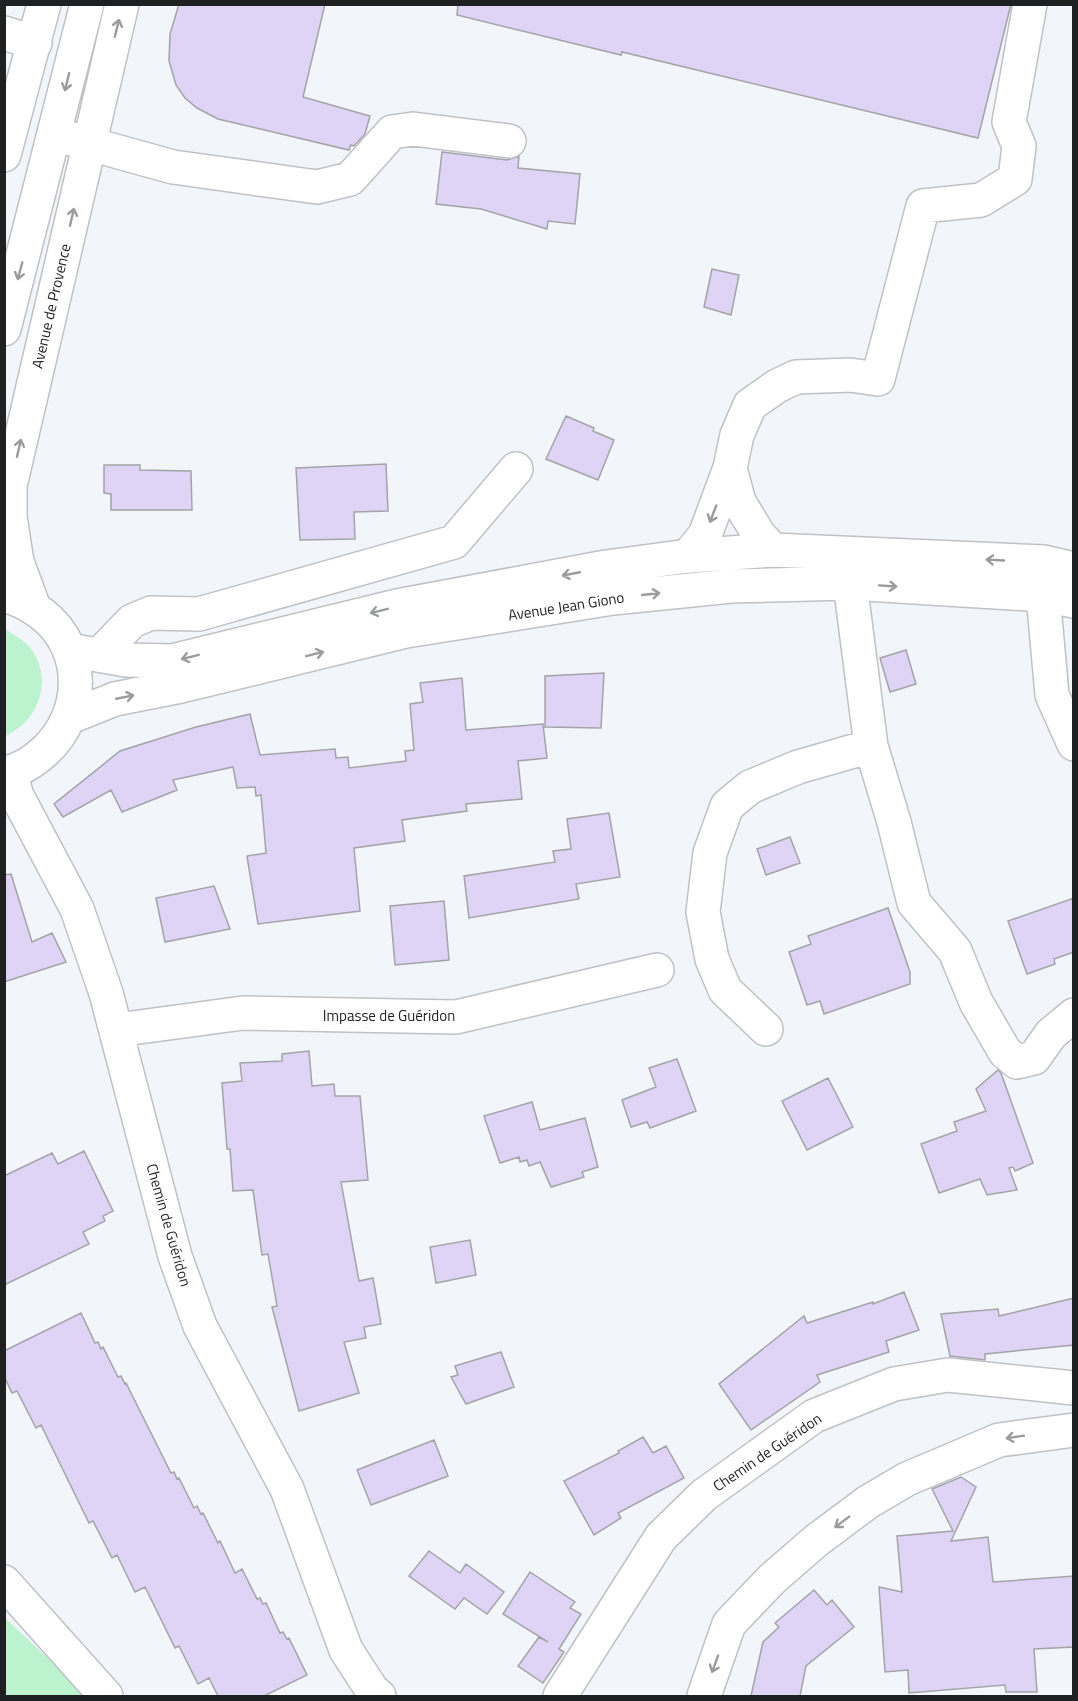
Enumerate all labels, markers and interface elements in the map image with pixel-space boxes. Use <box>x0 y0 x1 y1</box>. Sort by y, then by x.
one-way arrow <box>111 18 123 37</box>
one-way arrow <box>61 72 73 91</box>
one-way arrow <box>66 208 78 227</box>
street label: Avenue de Provence <box>25 241 77 371</box>
one-way arrow <box>14 261 25 280</box>
one-way arrow <box>13 439 25 458</box>
one-way arrow <box>707 504 718 523</box>
one-way arrow <box>985 554 1005 565</box>
one-way arrow <box>561 569 581 580</box>
one-way arrow <box>877 580 897 591</box>
street label: Avenue Jean Giono <box>506 585 626 627</box>
one-way arrow <box>641 589 661 600</box>
one-way arrow <box>370 605 389 617</box>
one-way arrow <box>305 647 324 659</box>
one-way arrow <box>180 652 199 664</box>
one-way arrow <box>114 691 134 702</box>
street label: Impasse de Guéridon <box>323 1004 455 1027</box>
street label: Chemin de Guéridon <box>140 1161 198 1289</box>
street label: Chemin de Guéridon <box>708 1407 826 1497</box>
one-way arrow <box>1006 1432 1026 1443</box>
one-way arrow <box>834 1515 850 1528</box>
one-way arrow <box>708 1655 719 1673</box>

